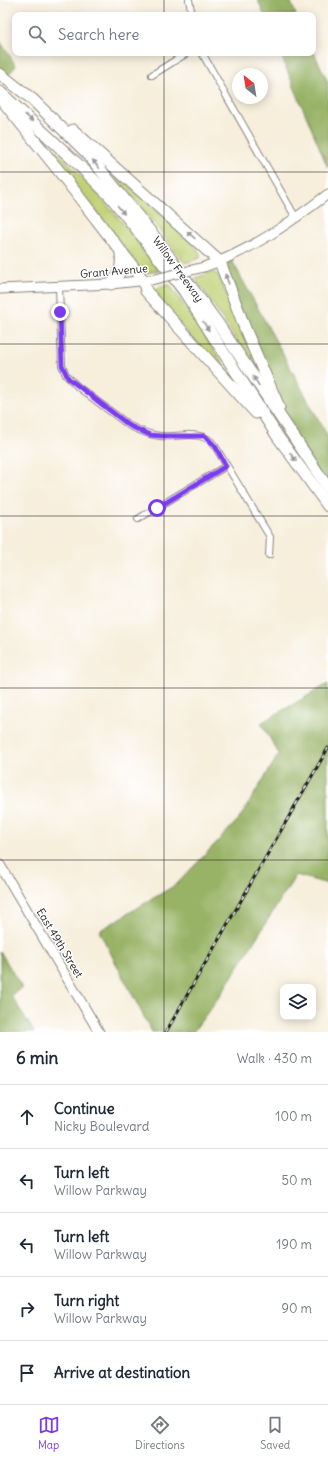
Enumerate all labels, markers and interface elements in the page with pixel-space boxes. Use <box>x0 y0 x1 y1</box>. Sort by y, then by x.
search box <box>12 12 316 56</box>
icon: search <box>26 23 48 45</box>
text: Search here <box>58 25 139 44</box>
north arrow <box>232 68 268 104</box>
one-way arrow <box>24 113 34 122</box>
one-way arrow <box>92 158 101 169</box>
one-way arrow <box>116 204 125 215</box>
one-way arrow <box>186 231 197 240</box>
street label: Willow Freeway <box>149 233 207 305</box>
street label: Grant Avenue <box>79 261 149 281</box>
one-way arrow <box>223 273 229 285</box>
route end <box>51 303 69 321</box>
one-way arrow <box>202 320 210 331</box>
one-way arrow <box>252 376 260 386</box>
one-way arrow <box>289 452 297 463</box>
route start <box>148 499 166 517</box>
street label: East 49th Street <box>34 906 86 981</box>
map controls <box>280 984 316 1020</box>
button: layers <box>280 984 316 1020</box>
text: 6 min <box>16 1047 58 1069</box>
text: Walk · 430 m <box>237 1050 312 1067</box>
text: Continue <box>54 1099 115 1118</box>
icon: ahead <box>16 1106 38 1128</box>
text: 100 m <box>275 1108 312 1125</box>
text: Nicky Boulevard <box>54 1118 149 1135</box>
text: Turn left <box>54 1163 109 1182</box>
icon: left <box>16 1170 38 1192</box>
text: 50 m <box>281 1172 312 1189</box>
text: Willow Parkway <box>54 1182 147 1199</box>
text: Turn left <box>54 1227 109 1246</box>
icon: left <box>16 1234 38 1256</box>
text: 190 m <box>276 1236 312 1253</box>
text: Willow Parkway <box>54 1246 147 1263</box>
text: Turn right <box>54 1291 119 1310</box>
icon: right <box>16 1298 38 1320</box>
text: 90 m <box>281 1300 312 1317</box>
text: Willow Parkway <box>54 1310 147 1327</box>
icon: arrive <box>16 1362 38 1384</box>
text: Arrive at destination <box>54 1363 190 1382</box>
tab: Map <box>38 1414 60 1452</box>
tab: Directions <box>135 1414 185 1452</box>
tab: Saved <box>260 1414 290 1452</box>

